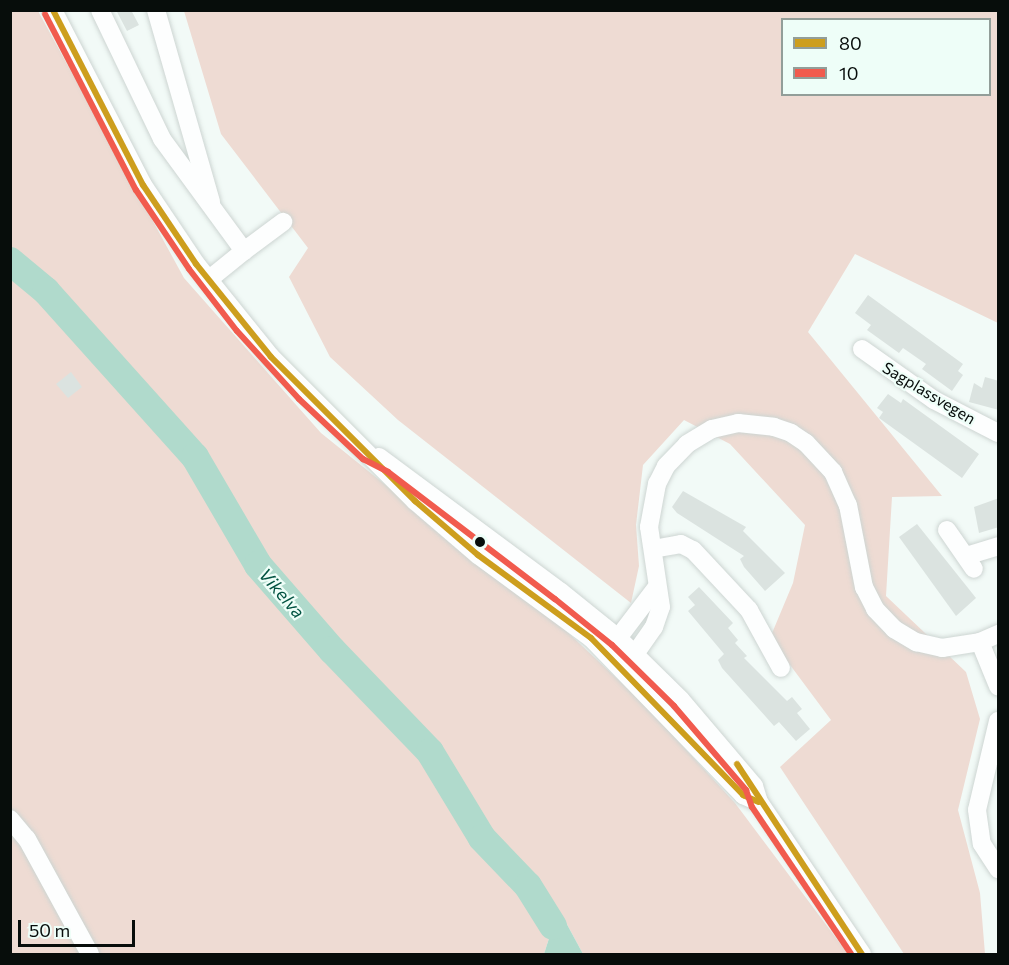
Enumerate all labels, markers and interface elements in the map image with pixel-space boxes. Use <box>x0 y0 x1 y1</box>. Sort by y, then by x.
legend <box>781 18 991 96</box>
text: 80 <box>839 32 862 54</box>
text: 10 <box>839 62 858 84</box>
street label: Sagplassvegen <box>879 358 979 428</box>
unlabelled marker <box>474 536 486 548</box>
water label: Vikelva <box>255 564 309 622</box>
scale bar <box>21 908 138 946</box>
text: 50 m <box>29 919 70 941</box>

